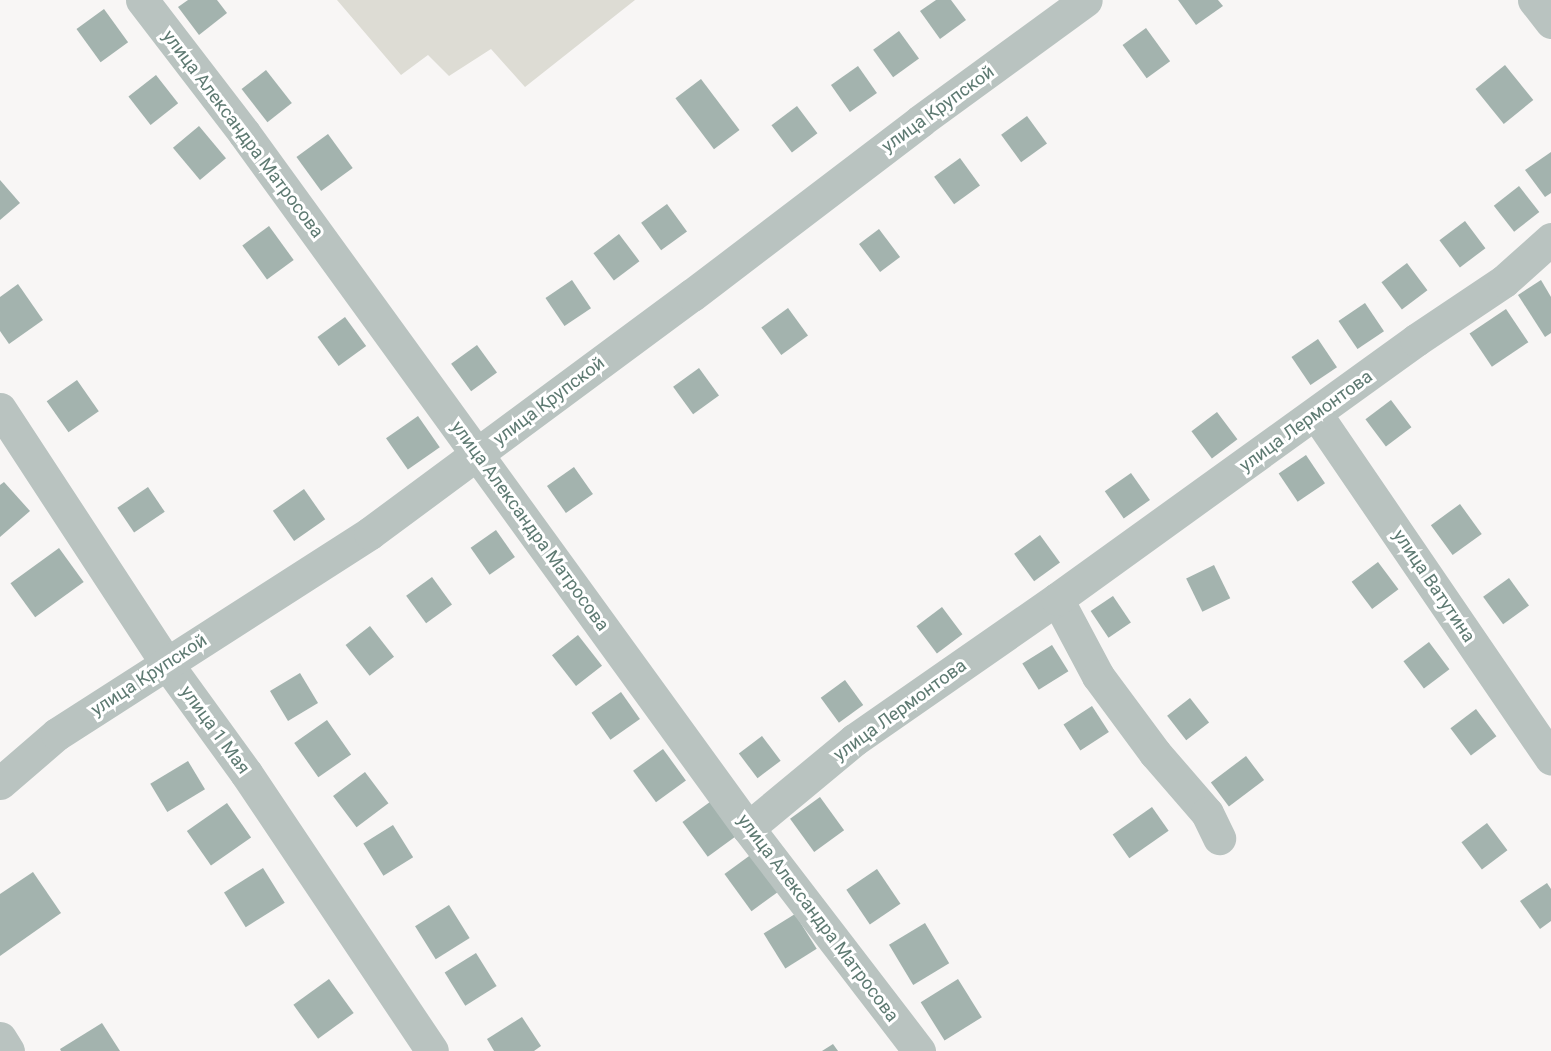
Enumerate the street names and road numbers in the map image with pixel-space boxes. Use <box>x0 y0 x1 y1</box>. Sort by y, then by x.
street label: улица Александра Матросова <box>158 26 328 242</box>
street label: улица Крупской <box>878 61 998 157</box>
street label: улица Крупской <box>489 352 609 450</box>
street label: улица Лермонтова <box>1235 366 1377 476</box>
street label: улица Александра Матросова <box>447 417 613 635</box>
street label: улица Ватутина <box>1388 526 1480 646</box>
street label: улица Крупской <box>87 630 211 720</box>
street label: улица Лермонтова <box>829 655 971 765</box>
street label: улица 1 Мая <box>176 682 254 778</box>
street label: улица Александра Матросова <box>733 810 903 1026</box>

